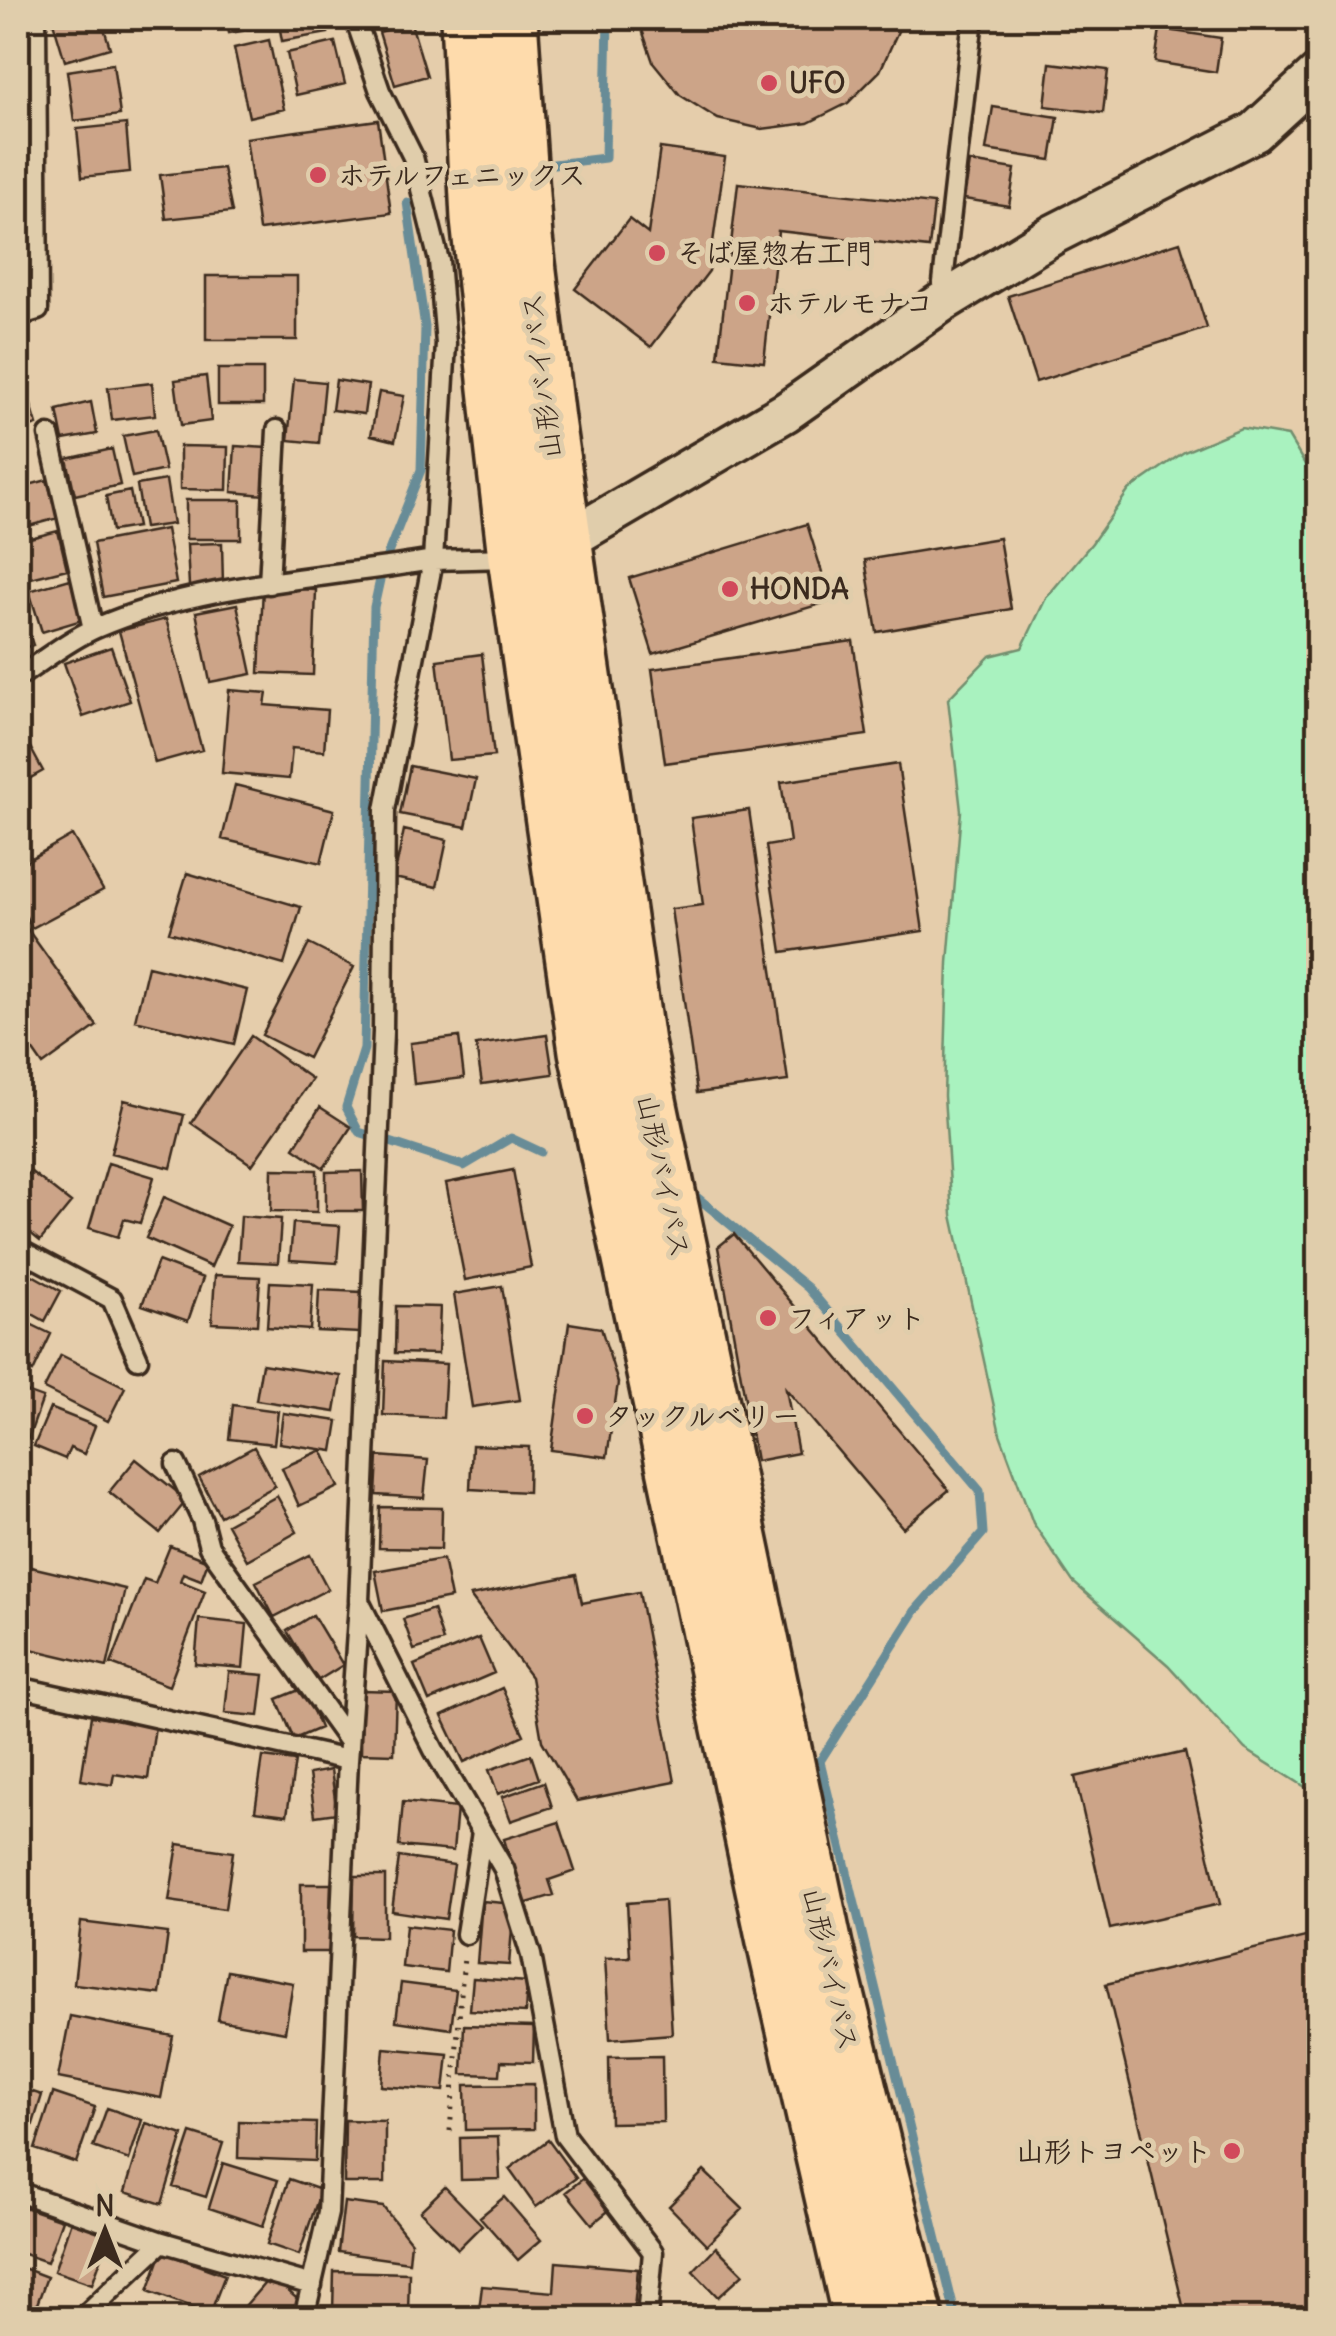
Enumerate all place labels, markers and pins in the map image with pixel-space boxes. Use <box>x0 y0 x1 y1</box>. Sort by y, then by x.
place label: UFO <box>789 65 845 101</box>
marker: UFO <box>758 72 780 94</box>
place label: ホテルフェニックス <box>338 157 586 193</box>
marker: ホテルフェニックス <box>307 164 329 186</box>
place label: そば屋惣右工門 <box>677 235 873 271</box>
marker: そば屋惣右工門 <box>646 242 668 264</box>
place label: ホテルモナコ <box>767 285 933 321</box>
marker: ホテルモナコ <box>736 292 758 314</box>
place label: HONDA <box>750 571 849 607</box>
marker: HONDA <box>719 578 741 600</box>
place label: フィアット <box>788 1300 926 1336</box>
marker: フィアット <box>757 1307 779 1329</box>
place label: タックルベリー <box>605 1398 800 1434</box>
marker: タックルベリー <box>574 1405 596 1427</box>
place label: 山形トヨペット <box>1016 2133 1212 2169</box>
marker: 山形トヨペット <box>1221 2140 1243 2162</box>

